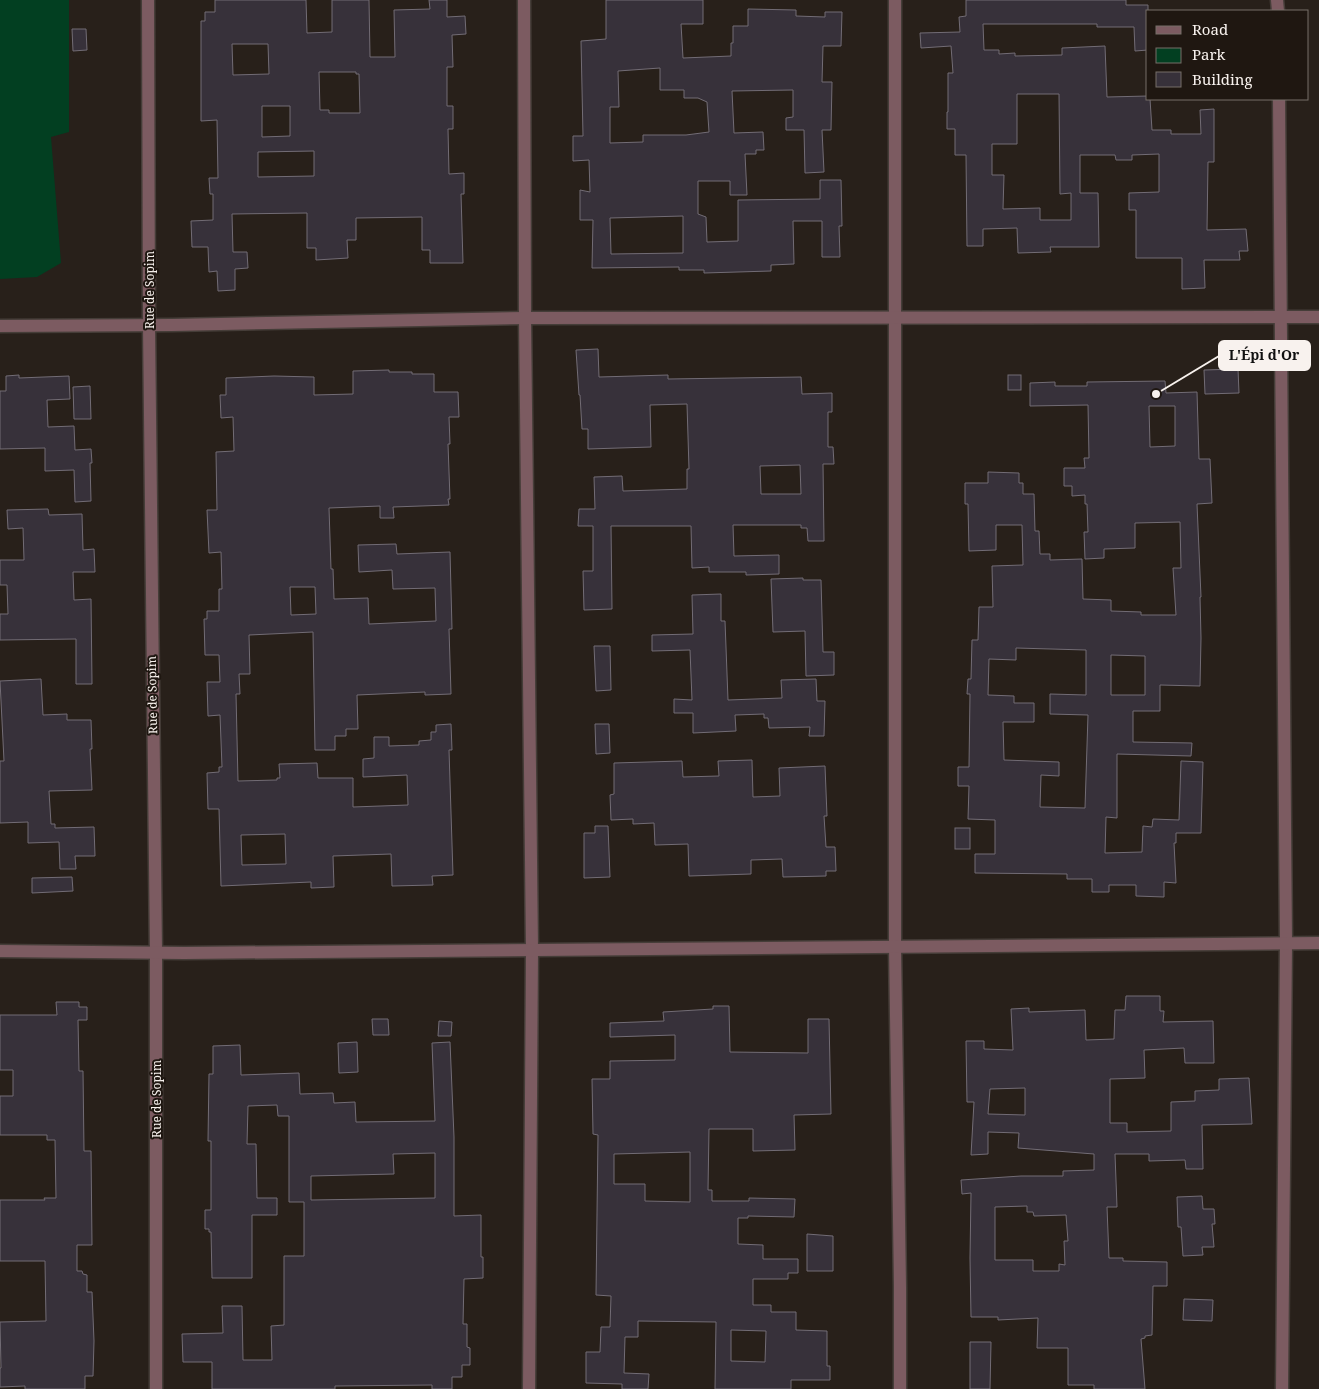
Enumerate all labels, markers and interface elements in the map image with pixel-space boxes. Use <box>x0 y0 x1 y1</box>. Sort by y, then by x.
legend <box>1146 10 1309 100</box>
text: Road <box>1192 19 1228 39</box>
text: Park <box>1192 44 1226 64</box>
text: Building <box>1192 69 1253 89</box>
street label: Rue de Sopim <box>141 251 158 329</box>
callout: L'Épi d'Or <box>1219 341 1310 370</box>
text: L'Épi d'Or <box>1229 345 1300 364</box>
street label: Rue de Sopim <box>143 656 161 734</box>
street label: Rue de Sopim <box>148 1060 165 1138</box>

